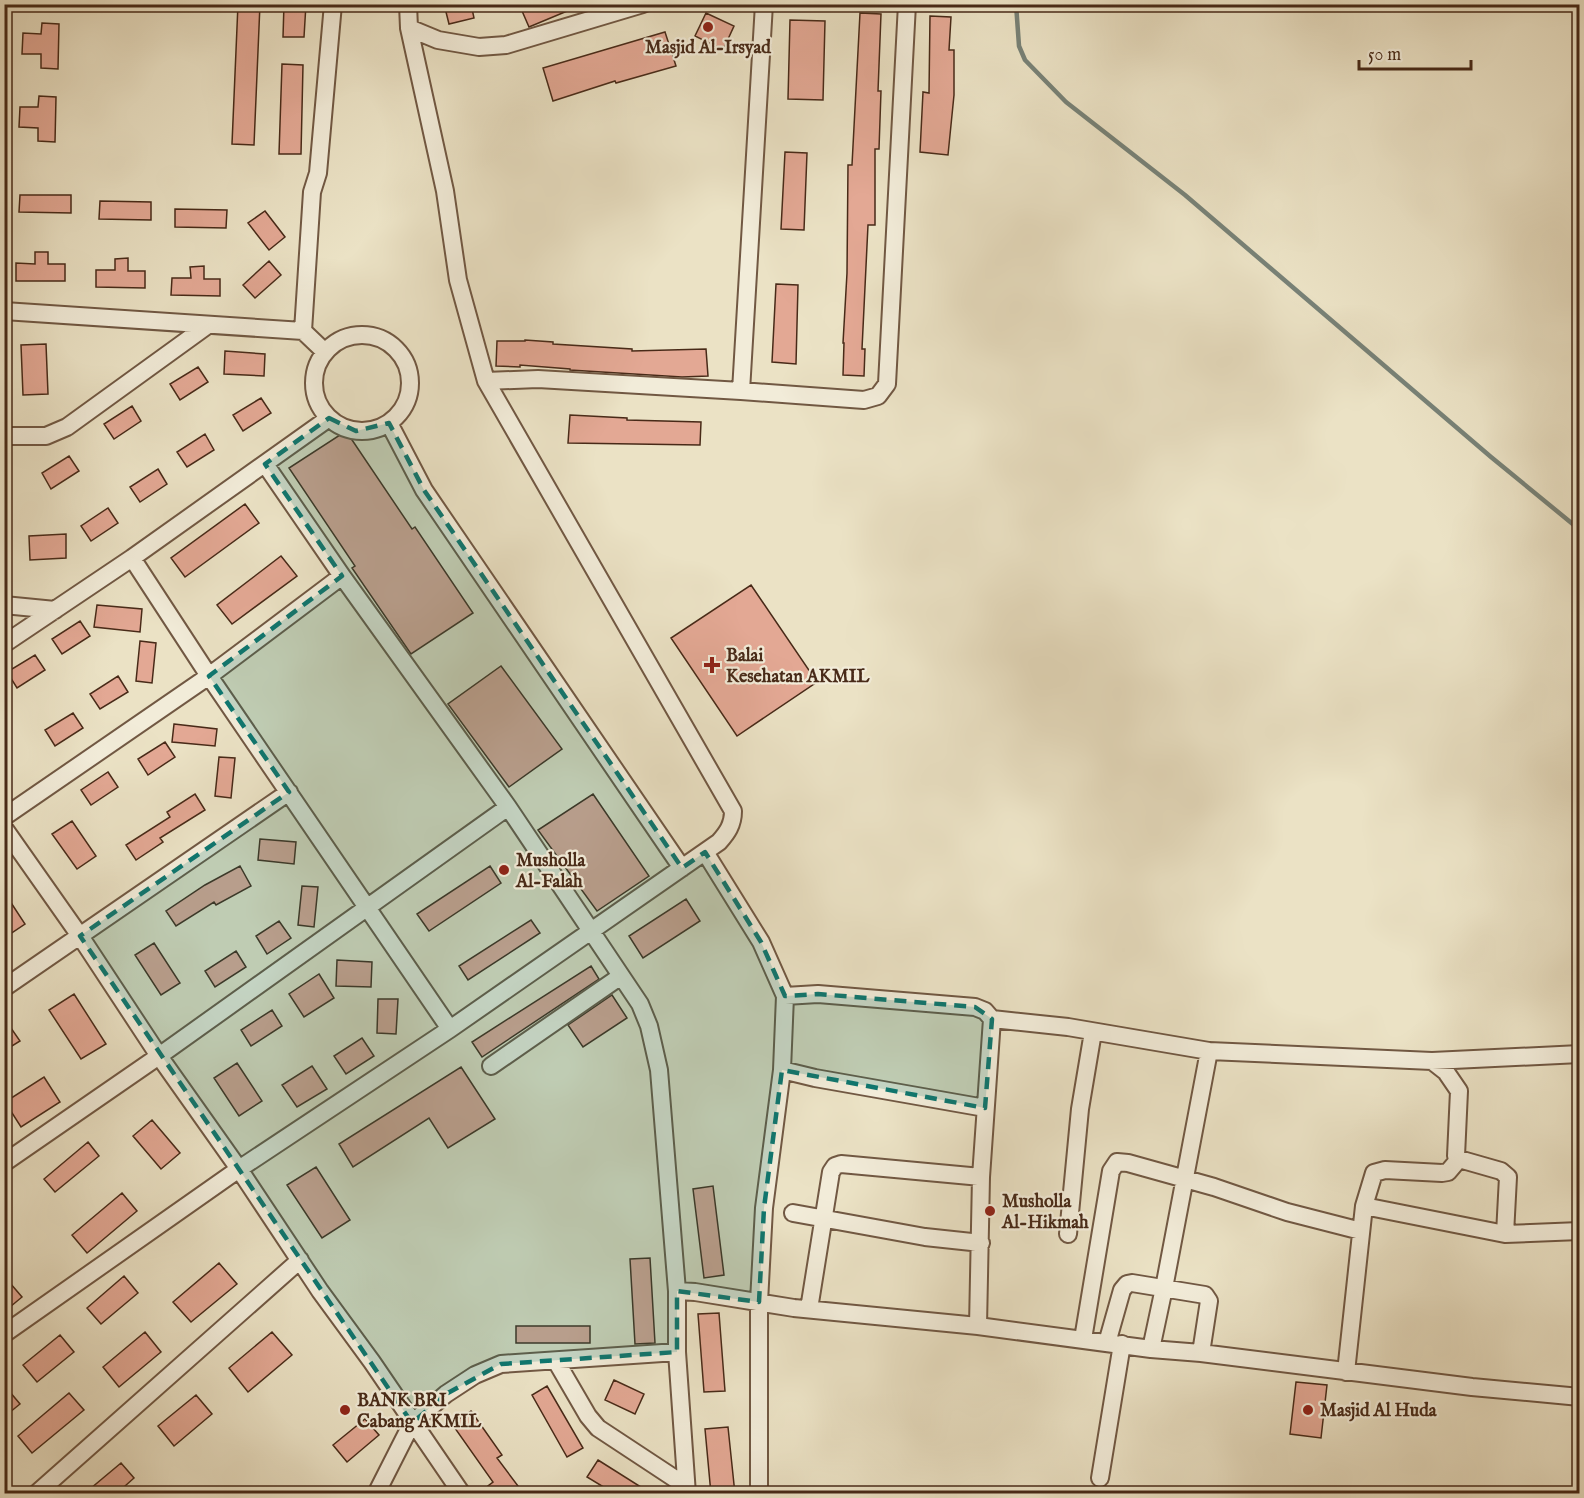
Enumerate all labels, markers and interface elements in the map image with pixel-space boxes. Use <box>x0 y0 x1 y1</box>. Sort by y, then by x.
marker: Masjid Al-Irsyad <box>701 20 715 34</box>
scale bar <box>1359 33 1472 71</box>
place label: Masjid Al-Irsyad <box>645 37 771 60</box>
text: 50 m <box>1368 44 1401 67</box>
place label: Balai Kesehatan AKMIL <box>726 645 871 689</box>
marker: Balai Kesehatan AKMIL <box>703 656 721 674</box>
place label: Musholla Al-Falah <box>515 850 586 894</box>
marker: Musholla Al-Falah <box>497 863 511 877</box>
place label: Musholla Al-Hikmah <box>1001 1191 1089 1235</box>
marker: Musholla Al-Hikmah <box>983 1204 997 1218</box>
place label: BANK BRI Cabang AKMIL <box>357 1390 482 1434</box>
place label: Masjid Al Huda <box>1320 1400 1438 1423</box>
marker: BANK BRI Cabang AKMIL <box>338 1403 352 1417</box>
marker: Masjid Al Huda <box>1301 1403 1315 1417</box>

